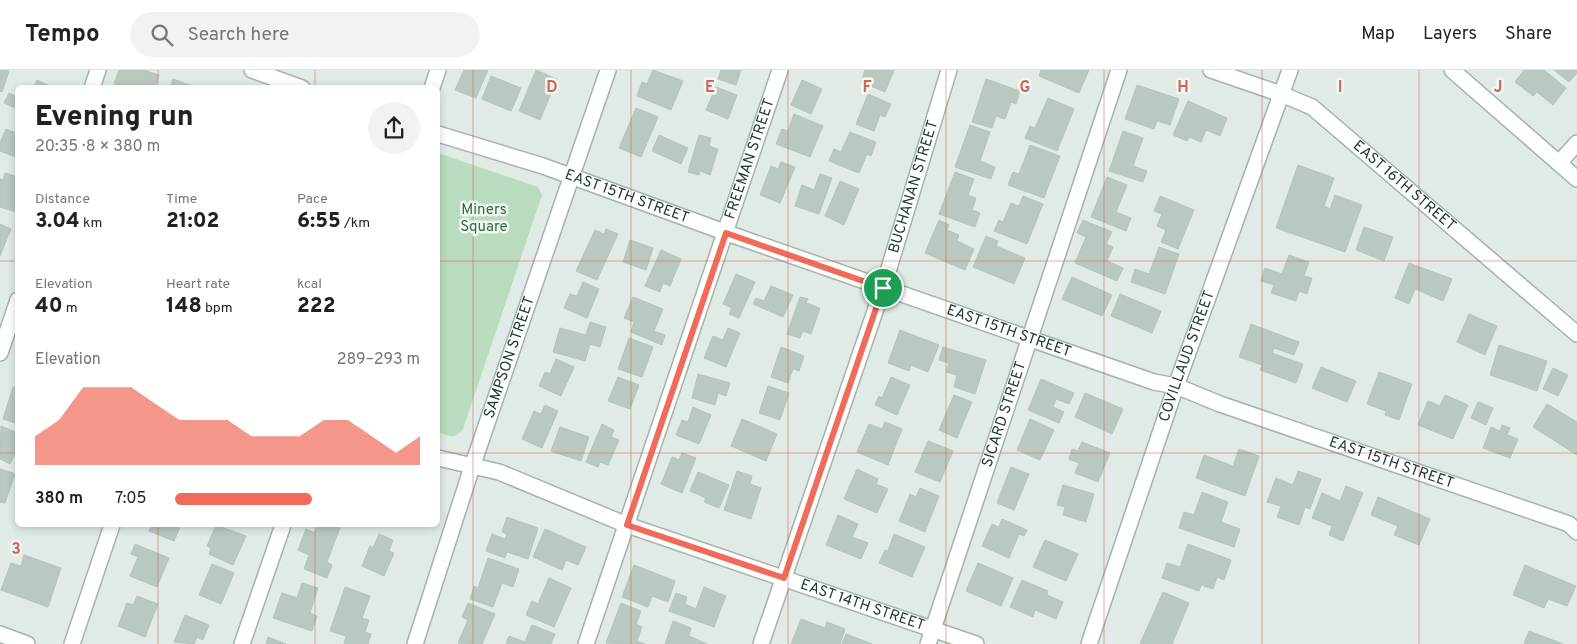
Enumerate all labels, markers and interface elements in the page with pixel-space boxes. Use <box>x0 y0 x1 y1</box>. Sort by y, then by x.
search box <box>130 12 480 57</box>
text: Tempo <box>25 20 100 50</box>
icon: search <box>148 21 176 49</box>
text: Search here <box>188 23 289 47</box>
text: Map <box>1361 23 1395 46</box>
text: Layers <box>1423 23 1477 46</box>
text: Share <box>1505 23 1552 46</box>
text: D <box>546 78 558 98</box>
text: E <box>705 78 715 98</box>
text: F <box>862 78 872 98</box>
text: G <box>1020 78 1030 98</box>
text: H <box>1177 78 1189 98</box>
text: I <box>1338 78 1342 98</box>
text: J <box>1494 78 1502 98</box>
street label: FREEMAN STREET <box>721 96 779 222</box>
text: Evening run <box>35 100 194 136</box>
button: share <box>368 102 420 154</box>
street label: BUCHANAN STREET <box>885 118 943 256</box>
street label: EAST 16TH STREET <box>1349 136 1460 235</box>
text: 20:35 · 8 × 380 m <box>35 137 160 157</box>
street label: EAST 15TH STREET <box>562 165 692 228</box>
text: Distance <box>35 191 90 208</box>
text: Time <box>166 191 197 208</box>
text: Pace <box>297 191 328 208</box>
park label: Miners Square <box>460 201 508 237</box>
text: 3.04 <box>35 208 80 235</box>
text: 21:02 <box>166 208 219 235</box>
text: 6:55 <box>297 208 341 235</box>
text: km <box>80 215 102 232</box>
text: /km <box>341 215 370 232</box>
pin <box>862 267 904 309</box>
icon: arrive <box>869 274 897 302</box>
text: Elevation <box>35 276 93 293</box>
text: Heart rate <box>166 276 230 293</box>
text: kcal <box>297 276 322 293</box>
street label: COVILLAUD STREET <box>1155 288 1219 425</box>
text: 40 <box>35 293 63 320</box>
text: 148 <box>166 293 202 320</box>
text: 222 <box>297 293 336 320</box>
street label: SAMPSON STREET <box>480 294 539 421</box>
text: m <box>63 300 78 317</box>
text: bpm <box>202 300 233 317</box>
street label: EAST 15TH STREET <box>944 301 1074 362</box>
text: Elevation <box>35 350 101 370</box>
text: 289–293 m <box>337 350 420 370</box>
street label: SICARD STREET <box>978 359 1031 470</box>
street label: EAST 15TH STREET <box>1327 433 1456 493</box>
text: 380 m <box>35 489 83 509</box>
text: 7:05 <box>115 489 147 509</box>
text: 3 <box>11 540 21 560</box>
street label: EAST 14TH STREET <box>798 575 927 635</box>

